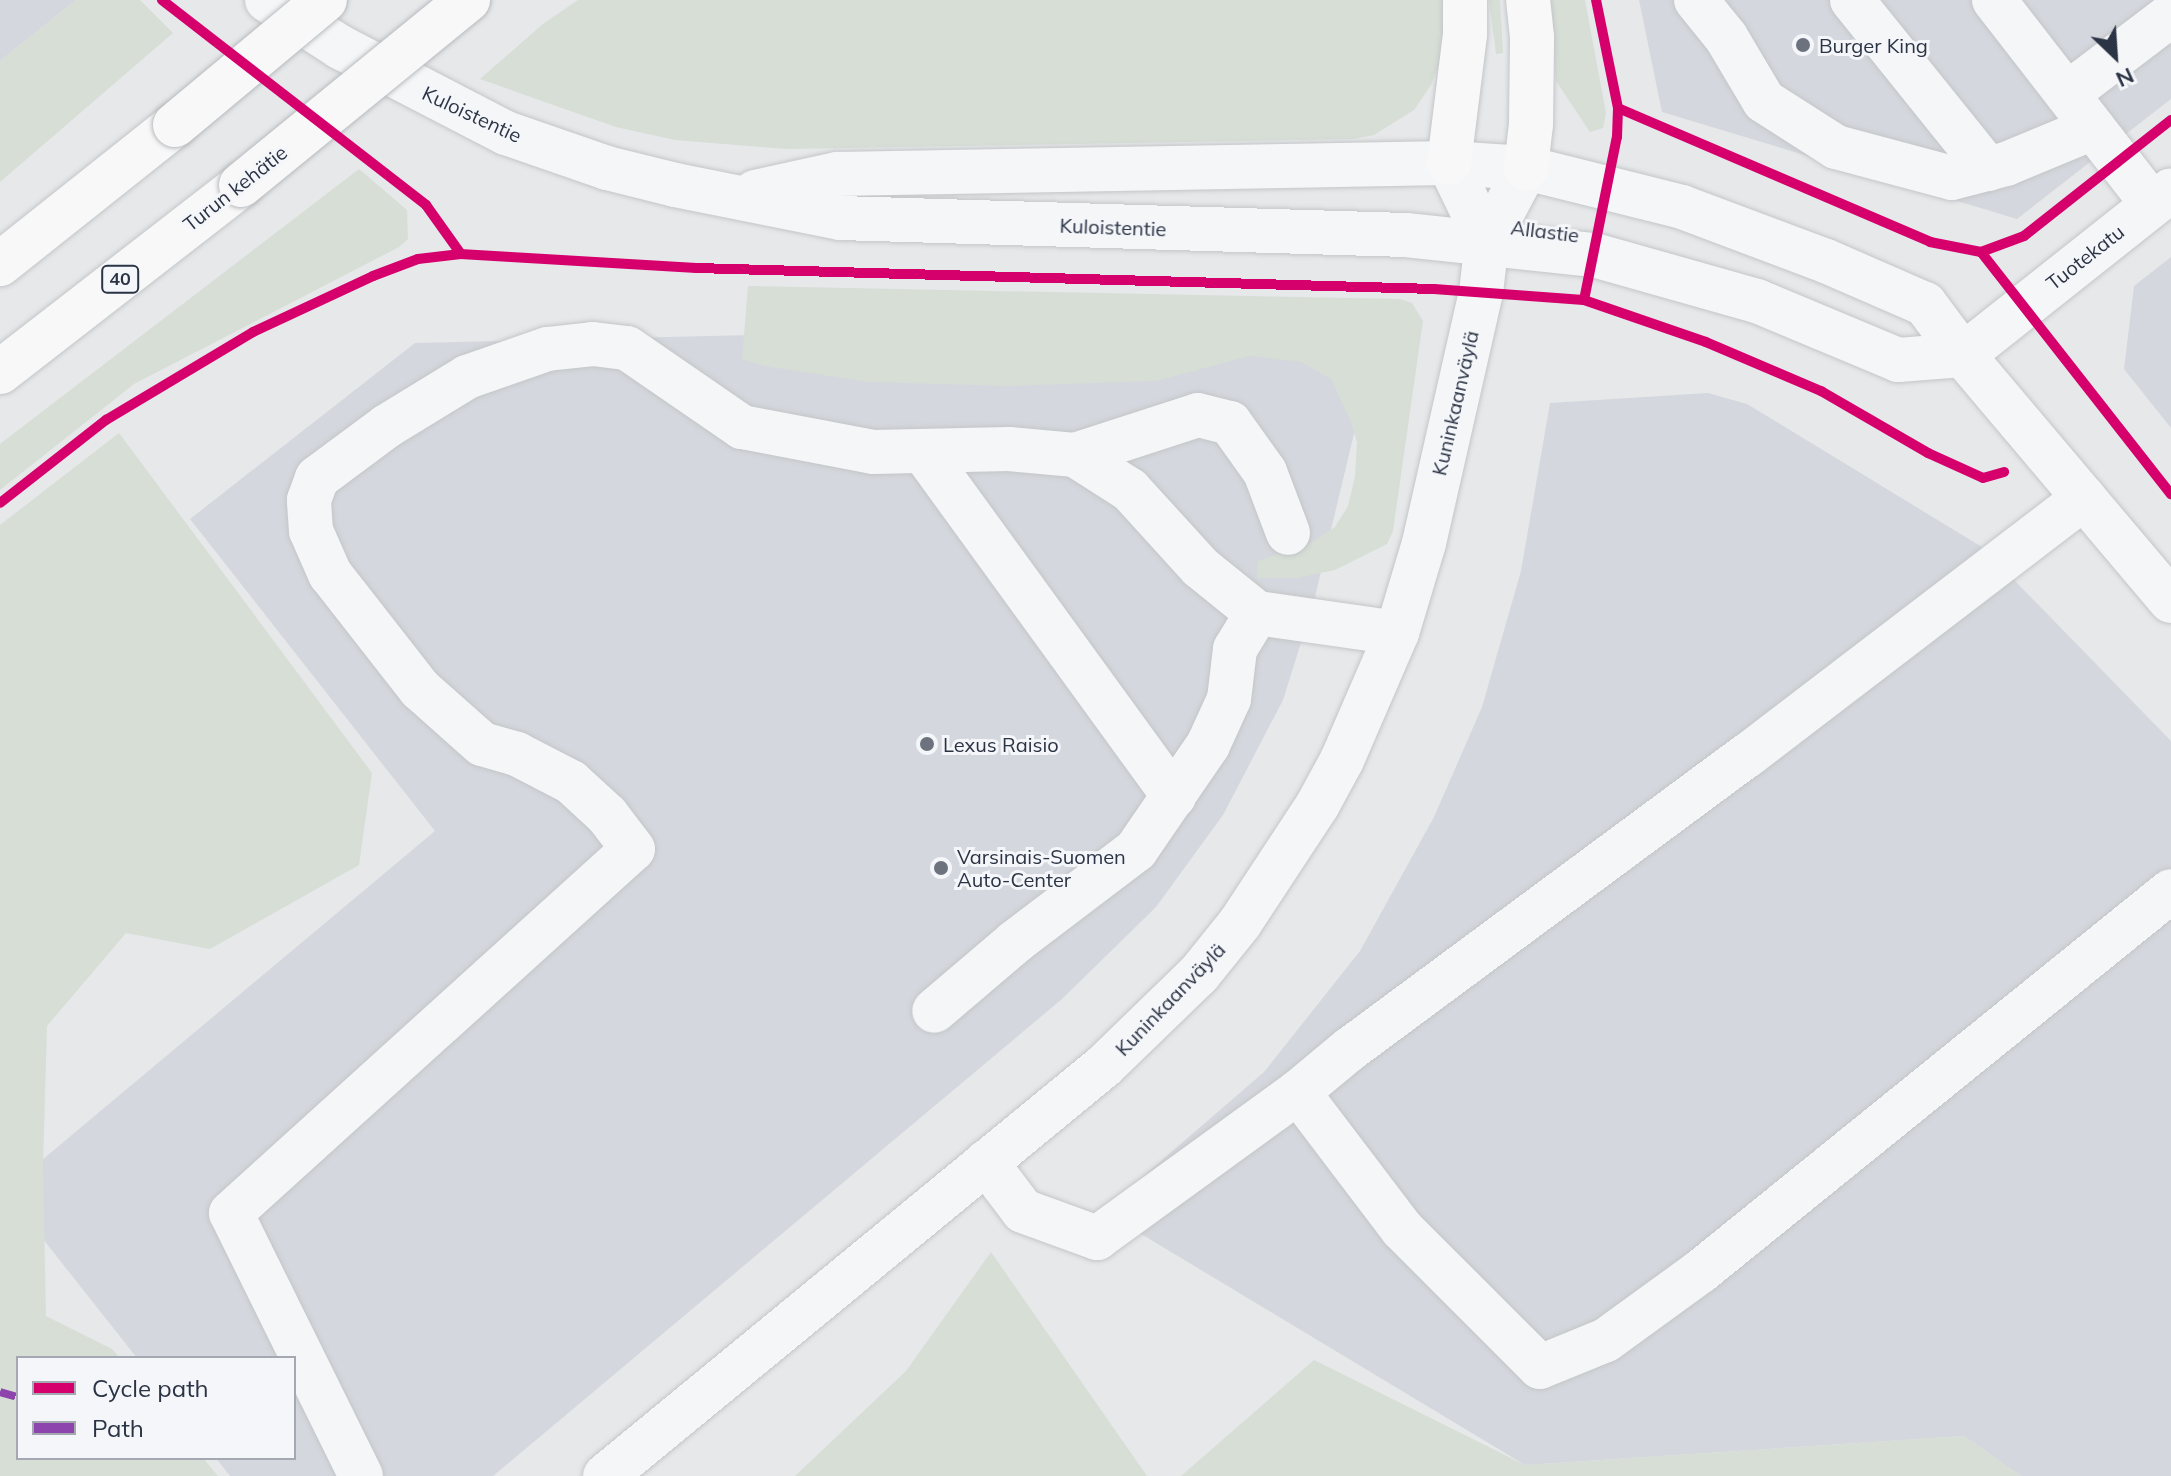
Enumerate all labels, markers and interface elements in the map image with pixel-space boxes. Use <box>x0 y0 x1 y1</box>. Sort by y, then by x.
north arrow <box>2075 16 2155 96</box>
place label: Burger King <box>1819 33 1928 57</box>
marker: Burger King <box>1794 36 1812 54</box>
text: N <box>2112 62 2139 94</box>
street label: Kuloistentie <box>418 81 526 147</box>
street label: Turun kehätie <box>178 140 292 236</box>
street label: Kuloistentie <box>1059 213 1167 241</box>
street label: Allastie <box>1509 215 1581 247</box>
street label: Tuotekatu <box>2041 219 2129 295</box>
road number: 40 <box>100 265 140 293</box>
street label: Kuninkaanväylä <box>1427 328 1483 478</box>
place label: Lexus Raisio <box>943 732 1059 756</box>
marker: Lexus Raisio <box>918 735 936 753</box>
place label: Varsinais-Suomen Auto-Center <box>957 844 1126 891</box>
marker: Varsinais-Suomen Auto-Center <box>932 859 950 877</box>
street label: Kuninkaanväylä <box>1110 937 1230 1061</box>
legend <box>16 1356 296 1460</box>
text: Cycle path <box>92 1373 209 1403</box>
text: Path <box>92 1413 144 1443</box>

